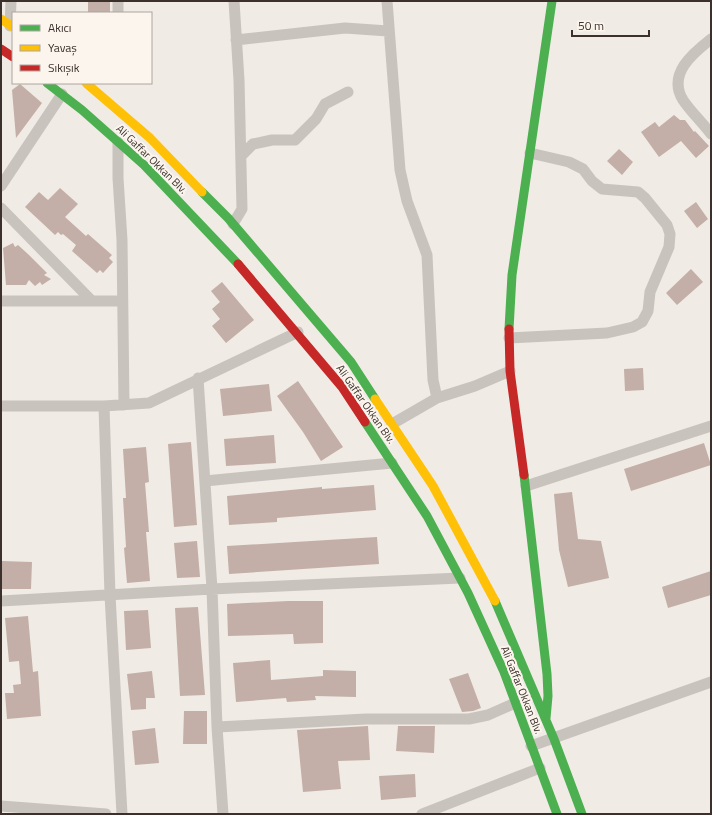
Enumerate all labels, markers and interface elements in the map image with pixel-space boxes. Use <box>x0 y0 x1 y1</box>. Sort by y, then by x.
legend <box>12 12 152 84</box>
scale bar <box>572 12 649 38</box>
text: 50 m <box>578 16 604 35</box>
text: Akıcı <box>48 18 71 37</box>
text: Yavaş <box>48 38 77 57</box>
text: Sıkışık <box>48 58 80 77</box>
street label: Ali Gaffar Okkan Blv. <box>113 121 191 197</box>
street label: Ali Gaffar Okkan Blv. <box>333 361 399 447</box>
street label: Ali Gaffar Okkan Blv. <box>497 644 547 736</box>

